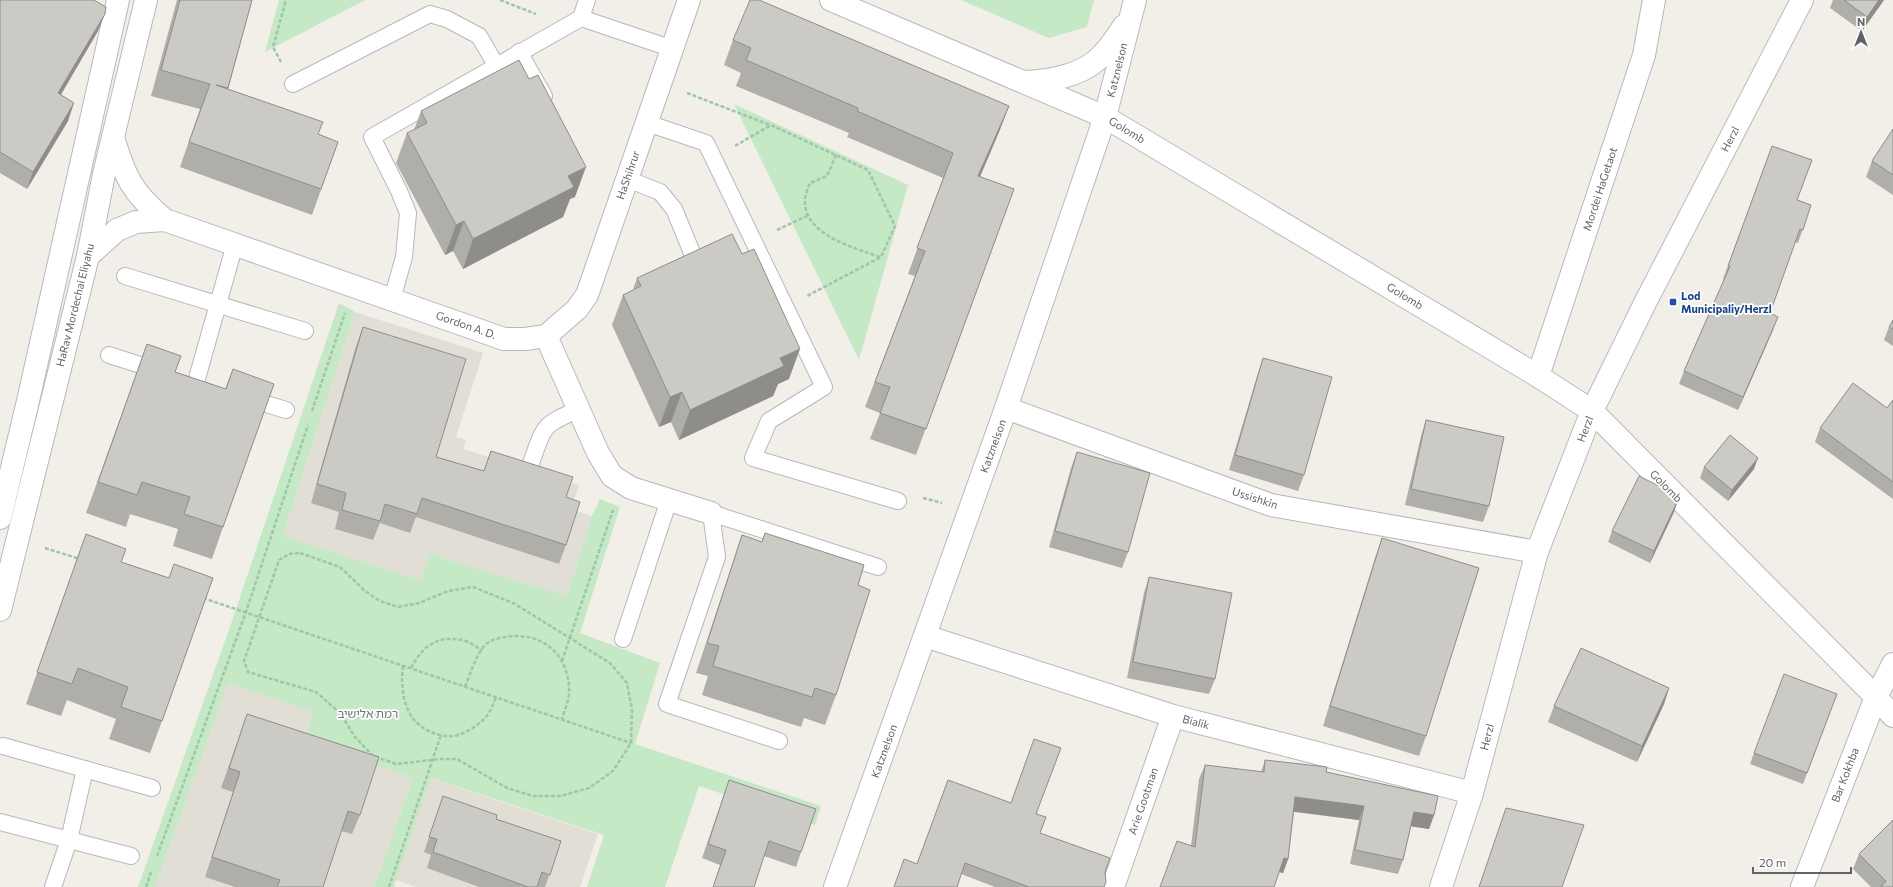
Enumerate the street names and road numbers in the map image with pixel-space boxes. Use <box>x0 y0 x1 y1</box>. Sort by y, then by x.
street label: Katznelson <box>1103 41 1130 99</box>
street label: Golomb <box>1107 114 1148 145</box>
street label: Herzl <box>1718 124 1741 154</box>
street label: Mordei HaGetaot <box>1580 145 1619 232</box>
street label: HaShihrur <box>613 148 642 201</box>
street label: HaRav Mordechai Eliyahu <box>53 242 96 368</box>
street label: Golomb <box>1385 280 1426 311</box>
street label: Gordon A. D. <box>434 308 498 341</box>
street label: Herzl <box>1574 414 1595 444</box>
street label: Katznelson <box>977 417 1008 474</box>
street label: Golomb <box>1648 467 1685 504</box>
street label: Ussishkin <box>1231 484 1280 511</box>
street label: Bialik <box>1181 712 1211 731</box>
street label: Katznelson <box>868 722 899 779</box>
street label: Herzl <box>1477 722 1496 751</box>
street label: Bar Kokhba <box>1828 746 1861 804</box>
street label: Arie Gootman <box>1125 766 1160 836</box>

